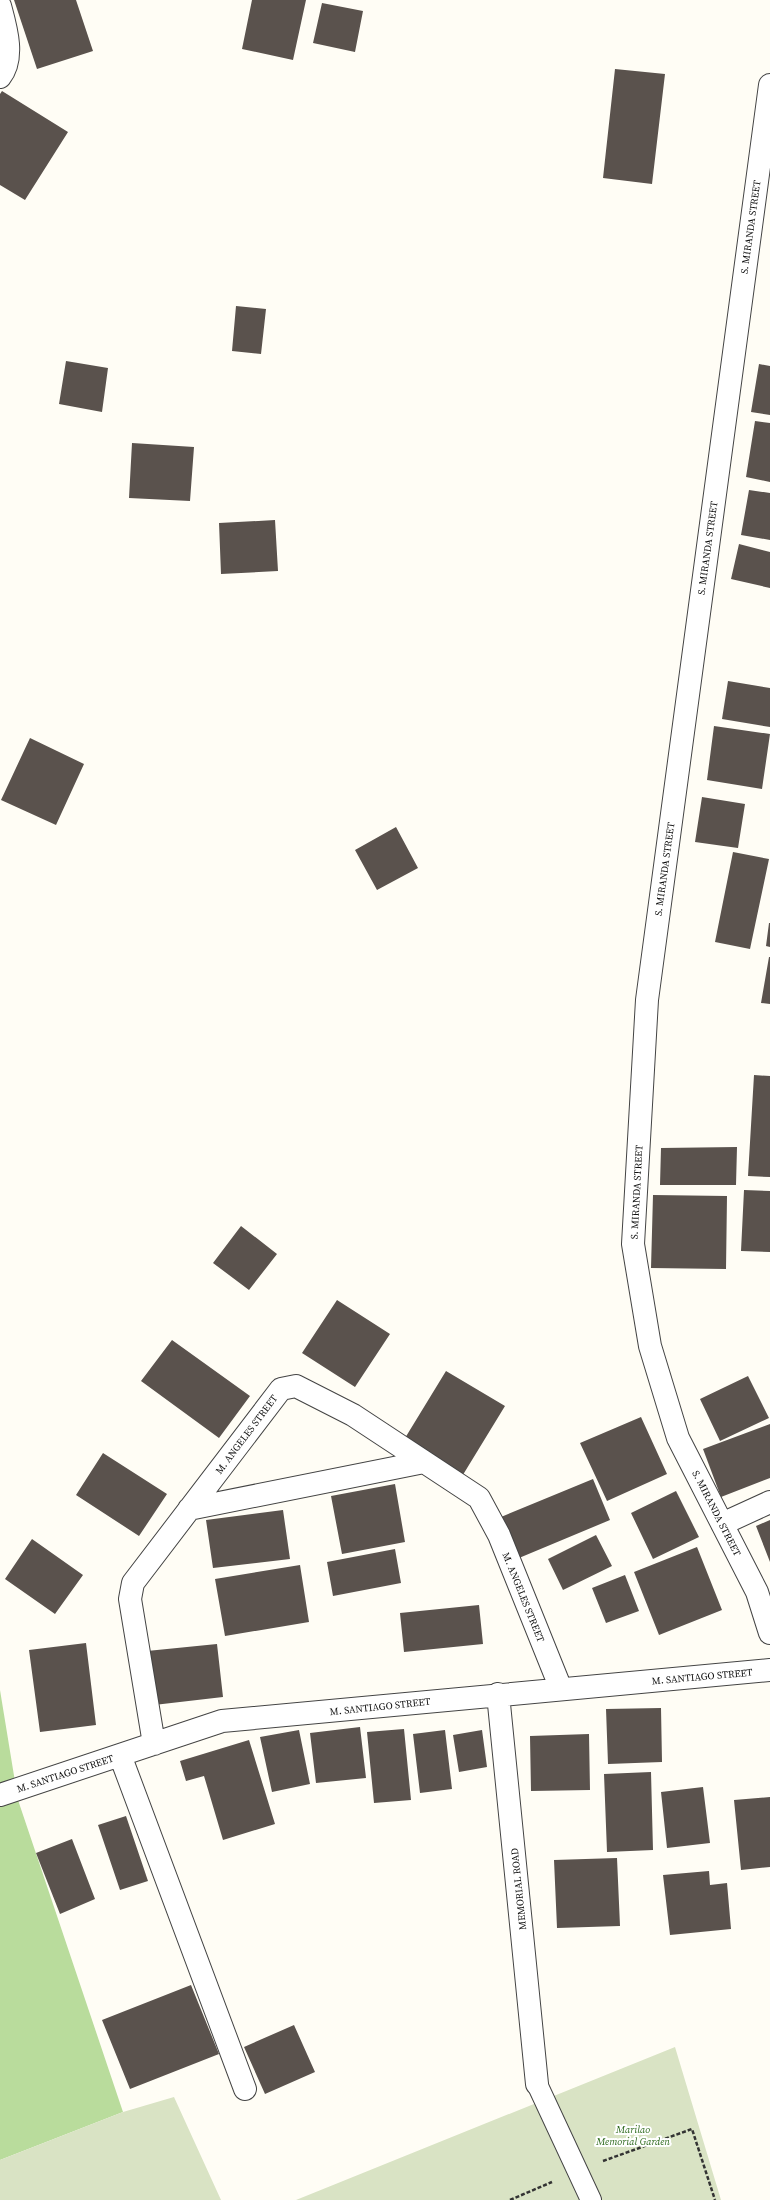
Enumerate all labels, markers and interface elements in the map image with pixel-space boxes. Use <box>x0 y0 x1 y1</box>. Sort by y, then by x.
street label: S. MIRANDA STREET <box>737 179 764 275</box>
street label: S. MIRANDA STREET <box>694 500 721 596</box>
street label: S. MIRANDA STREET <box>651 821 678 917</box>
street label: S. MIRANDA STREET <box>628 1144 645 1240</box>
street label: M. ANGELES STREET <box>212 1392 280 1476</box>
street label: S. MIRANDA STREET <box>689 1468 744 1558</box>
street label: M. ANGELES STREET <box>500 1550 547 1644</box>
street label: M. SANTIAGO STREET <box>651 1666 753 1687</box>
street label: M. SANTIAGO STREET <box>329 1695 431 1718</box>
street label: M. SANTIAGO STREET <box>15 1752 115 1795</box>
street label: MEMORIAL ROAD <box>508 1847 529 1931</box>
park label: Marilao Memorial Garden <box>595 2123 670 2148</box>

